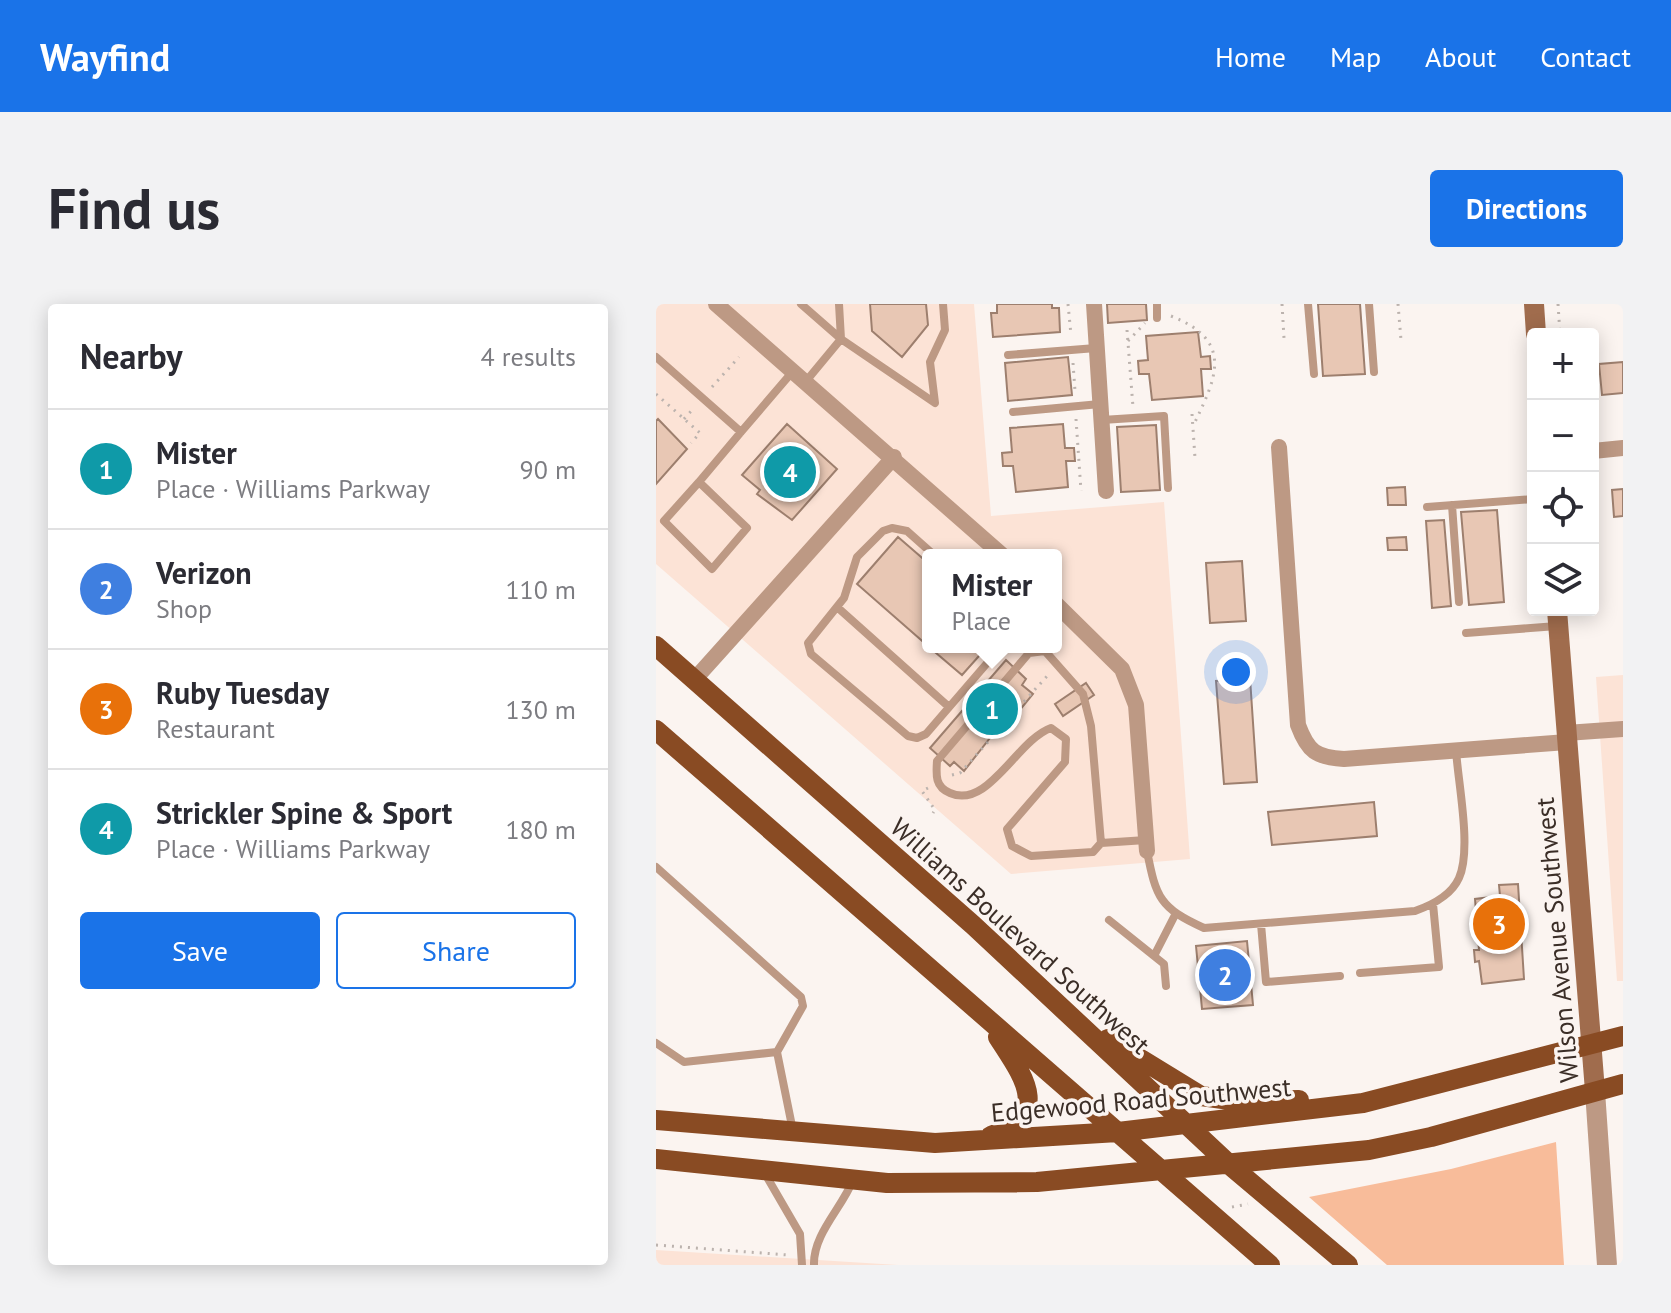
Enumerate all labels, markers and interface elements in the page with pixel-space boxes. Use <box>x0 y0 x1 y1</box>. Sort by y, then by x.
text: Wayfind <box>40 32 170 81</box>
text: Home <box>1215 38 1286 75</box>
text: Map <box>1330 38 1381 75</box>
text: About <box>1425 38 1496 75</box>
text: Contact <box>1540 38 1631 75</box>
button: Directions <box>1430 170 1623 247</box>
text: Find us <box>48 172 220 244</box>
map controls <box>1527 328 1599 616</box>
button: + <box>1527 328 1599 400</box>
text: Nearby <box>80 334 182 378</box>
text: 4 results <box>481 340 576 373</box>
button: − <box>1527 400 1599 472</box>
text: Mister <box>156 433 237 472</box>
pin: 4 <box>764 442 816 502</box>
text: 1 <box>99 453 113 486</box>
text: 90 m <box>520 453 576 486</box>
text: Place · Williams Parkway <box>156 472 430 505</box>
button: locate <box>1527 472 1599 544</box>
button: layers <box>1527 544 1599 616</box>
popup <box>922 549 1062 653</box>
text: Verizon <box>156 553 252 592</box>
text: Mister <box>952 565 1032 604</box>
text: 2 <box>99 573 113 606</box>
text: 110 m <box>505 573 576 606</box>
text: Shop <box>156 592 212 625</box>
text: Place <box>952 604 1011 637</box>
your location <box>1216 652 1256 692</box>
text: Ruby Tuesday <box>156 673 329 712</box>
pin: 1 <box>966 679 1018 739</box>
text: 3 <box>99 693 113 726</box>
text: 130 m <box>505 693 576 726</box>
text: Restaurant <box>156 712 275 745</box>
text: Strickler Spine & Sport <box>156 793 452 832</box>
street label: Wilson Avenue Southwest <box>1528 796 1585 1084</box>
street label: Williams Boulevard Southwest <box>884 810 1157 1061</box>
text: 4 <box>99 813 113 846</box>
text: 180 m <box>505 813 576 846</box>
text: Place · Williams Parkway <box>156 832 430 865</box>
pin: 3 <box>1473 894 1525 954</box>
button: Save <box>80 912 320 989</box>
button: Share <box>336 912 576 989</box>
pin: 2 <box>1199 945 1251 1005</box>
street label: Edgewood Road Southwest <box>990 1070 1293 1129</box>

